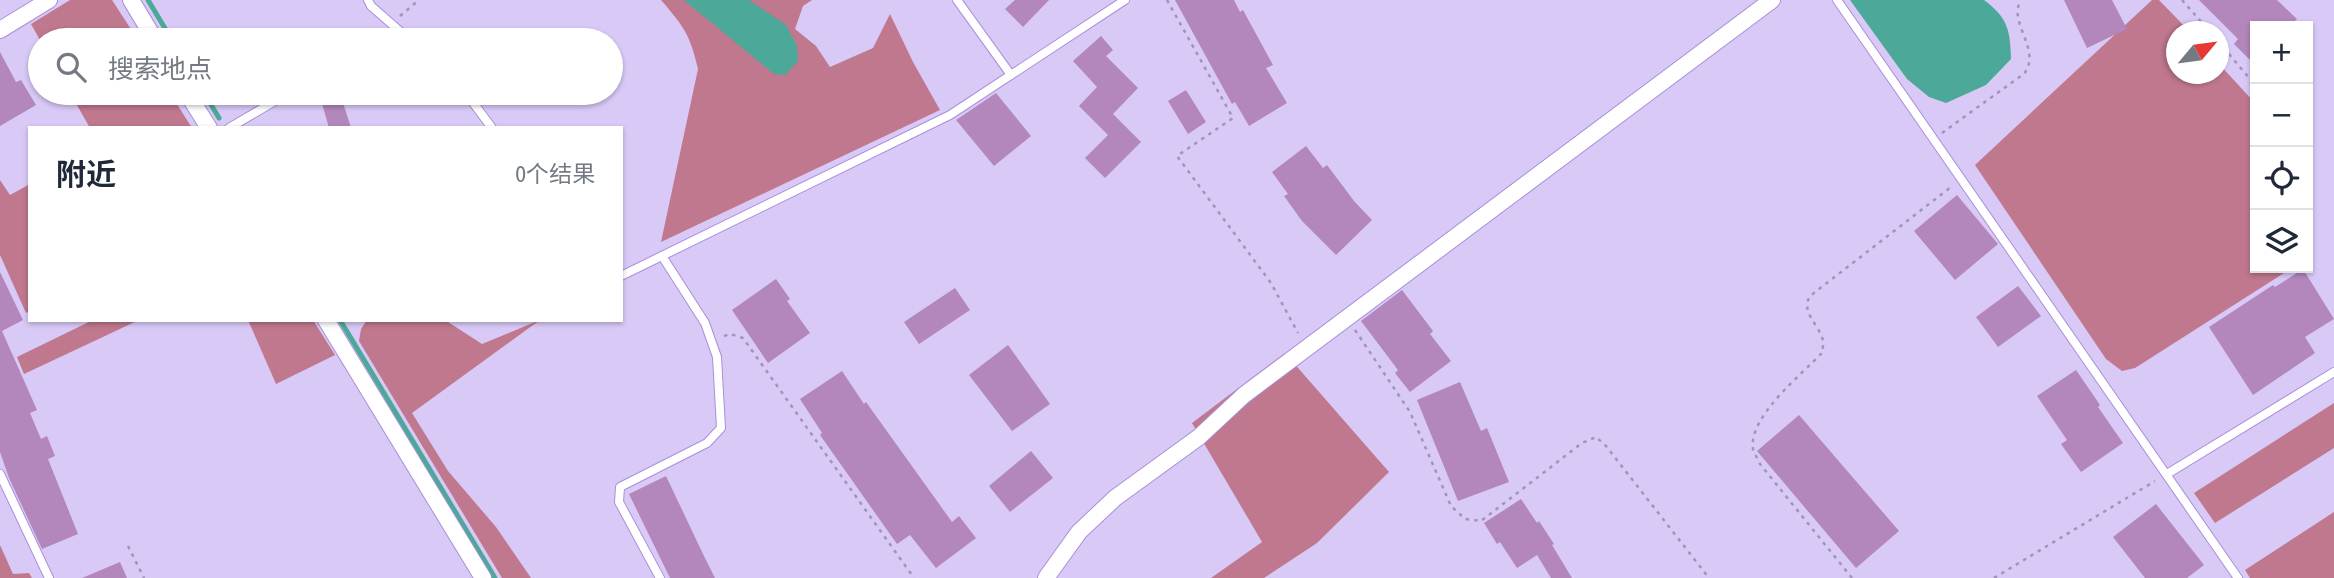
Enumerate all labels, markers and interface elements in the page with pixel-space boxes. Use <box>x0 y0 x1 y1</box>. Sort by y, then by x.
north arrow <box>2166 21 2229 84</box>
map controls <box>2250 21 2313 273</box>
button: + <box>2250 21 2313 84</box>
search box <box>28 28 623 105</box>
icon: search <box>52 48 90 86</box>
text: 搜索地点 <box>108 54 212 84</box>
button: − <box>2250 84 2313 147</box>
button: locate <box>2250 147 2313 210</box>
text: 附近 <box>56 157 116 191</box>
text: 0个结果 <box>515 161 595 187</box>
button: layers <box>2250 210 2313 273</box>

